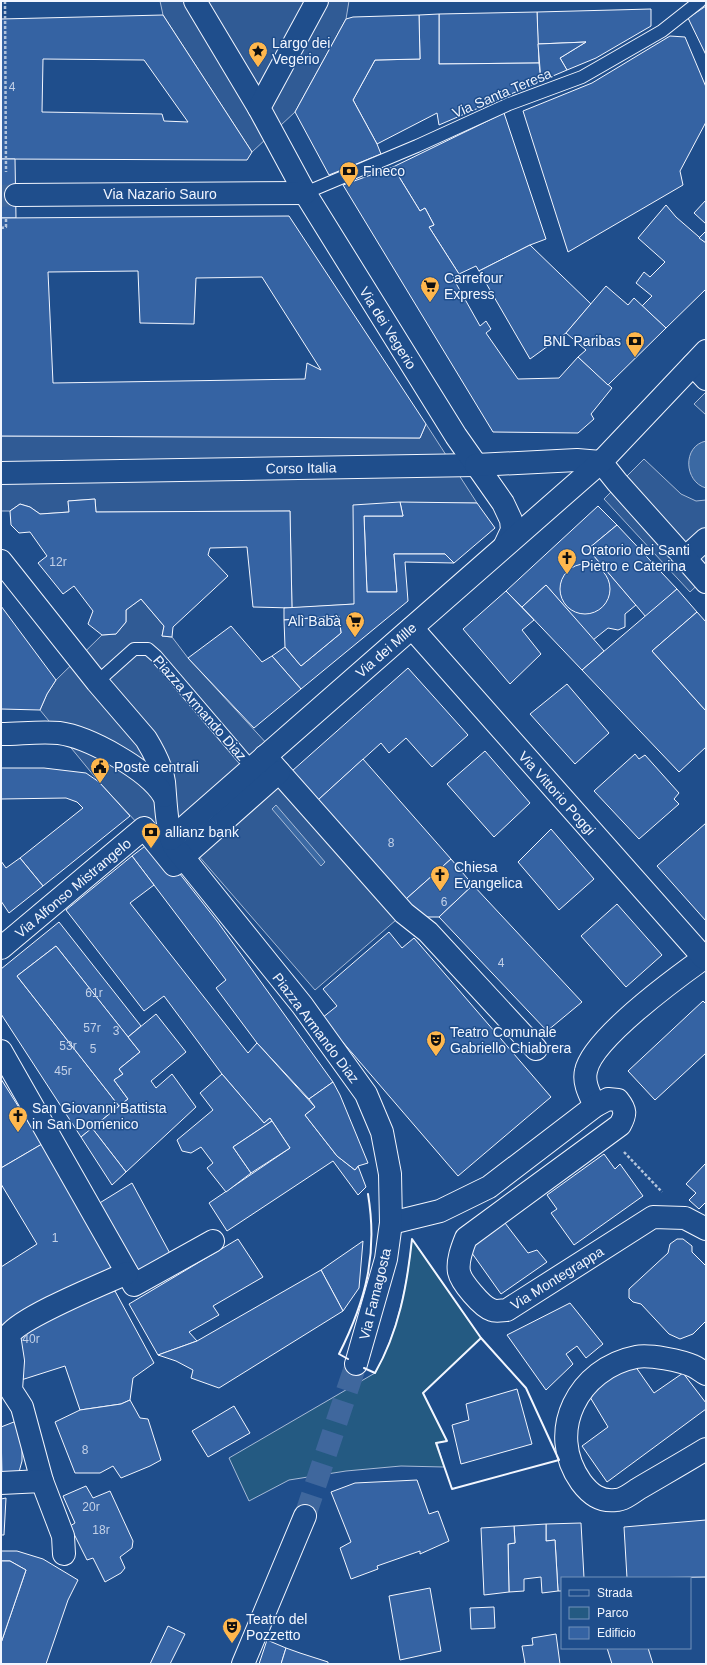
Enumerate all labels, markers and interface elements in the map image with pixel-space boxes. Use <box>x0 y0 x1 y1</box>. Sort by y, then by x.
place label: Largo dei Vegerio <box>272 35 330 67</box>
place icon: Largo dei Vegerio <box>247 40 269 68</box>
street label: Via Santa Teresa <box>450 65 554 121</box>
house number: 4 <box>9 80 16 94</box>
bank icon: Fineco <box>338 160 360 188</box>
place label: Fineco <box>363 163 405 179</box>
street label: Via Nazario Sauro <box>103 186 217 202</box>
place label: Carrefour Express <box>444 270 503 302</box>
supermarket icon: Carrefour Express <box>419 275 441 303</box>
street label: Via dei Vegerio <box>356 284 420 372</box>
bank icon: BNL Paribas <box>624 330 646 358</box>
place label: BNL Paribas <box>543 333 621 349</box>
street label: Corso Italia <box>265 459 337 477</box>
place label: Oratorio dei Santi Pietro e Caterina <box>581 542 690 574</box>
church icon: Oratorio dei Santi Pietro e Caterina <box>556 547 578 575</box>
house number: 12r <box>49 555 67 569</box>
supermarket icon: Alì Babà <box>344 610 366 638</box>
place label: Alì Babà <box>288 613 341 629</box>
street label: Via dei Mille <box>352 619 420 681</box>
street label: Piazza Armando Diaz <box>150 652 250 764</box>
street label: Via Vittorio Poggi <box>515 748 599 838</box>
public building icon: Poste centrali <box>89 756 111 784</box>
place label: Poste centrali <box>114 759 199 775</box>
bank icon: allianz bank <box>140 821 162 849</box>
place label: allianz bank <box>165 824 240 840</box>
street label: Via Alfonso Mistrangelo <box>12 835 134 941</box>
house number: 8 <box>388 836 395 850</box>
place label: Chiesa Evangelica <box>454 859 523 891</box>
church icon: Chiesa Evangelica <box>429 864 451 892</box>
house number: 6 <box>441 895 448 909</box>
house number: 4 <box>498 956 505 970</box>
street label: Piazza Armando Diaz <box>269 970 363 1086</box>
house number: 61r <box>85 986 103 1000</box>
house number: 57r <box>83 1021 101 1035</box>
house number: 3 <box>113 1024 120 1038</box>
place label: Teatro Comunale Gabriello Chiabrera <box>450 1024 572 1056</box>
theatre icon: Teatro Comunale Gabriello Chiabrera <box>425 1029 447 1057</box>
house number: 53r <box>59 1039 77 1053</box>
house number: 5 <box>90 1042 97 1056</box>
house number: 45r <box>54 1064 72 1078</box>
place label: San Giovanni Battista in San Domenico <box>32 1100 167 1132</box>
church icon: San Giovanni Battista in San Domenico <box>7 1105 29 1133</box>
house number: 1 <box>52 1231 59 1245</box>
street label: Via Montegrappa <box>508 1243 607 1313</box>
street label: Via Famagosta <box>356 1246 394 1341</box>
house number: 40r <box>22 1332 40 1346</box>
house number: 8 <box>82 1443 89 1457</box>
house number: 20r <box>82 1500 100 1514</box>
house number: 18r <box>92 1523 110 1537</box>
legend <box>561 1577 691 1649</box>
text: Strada <box>597 1586 633 1600</box>
text: Parco <box>597 1606 629 1620</box>
place label: Teatro del Pozzetto <box>246 1611 307 1643</box>
theatre icon: Teatro del Pozzetto <box>221 1616 243 1644</box>
text: Edificio <box>597 1626 636 1640</box>

